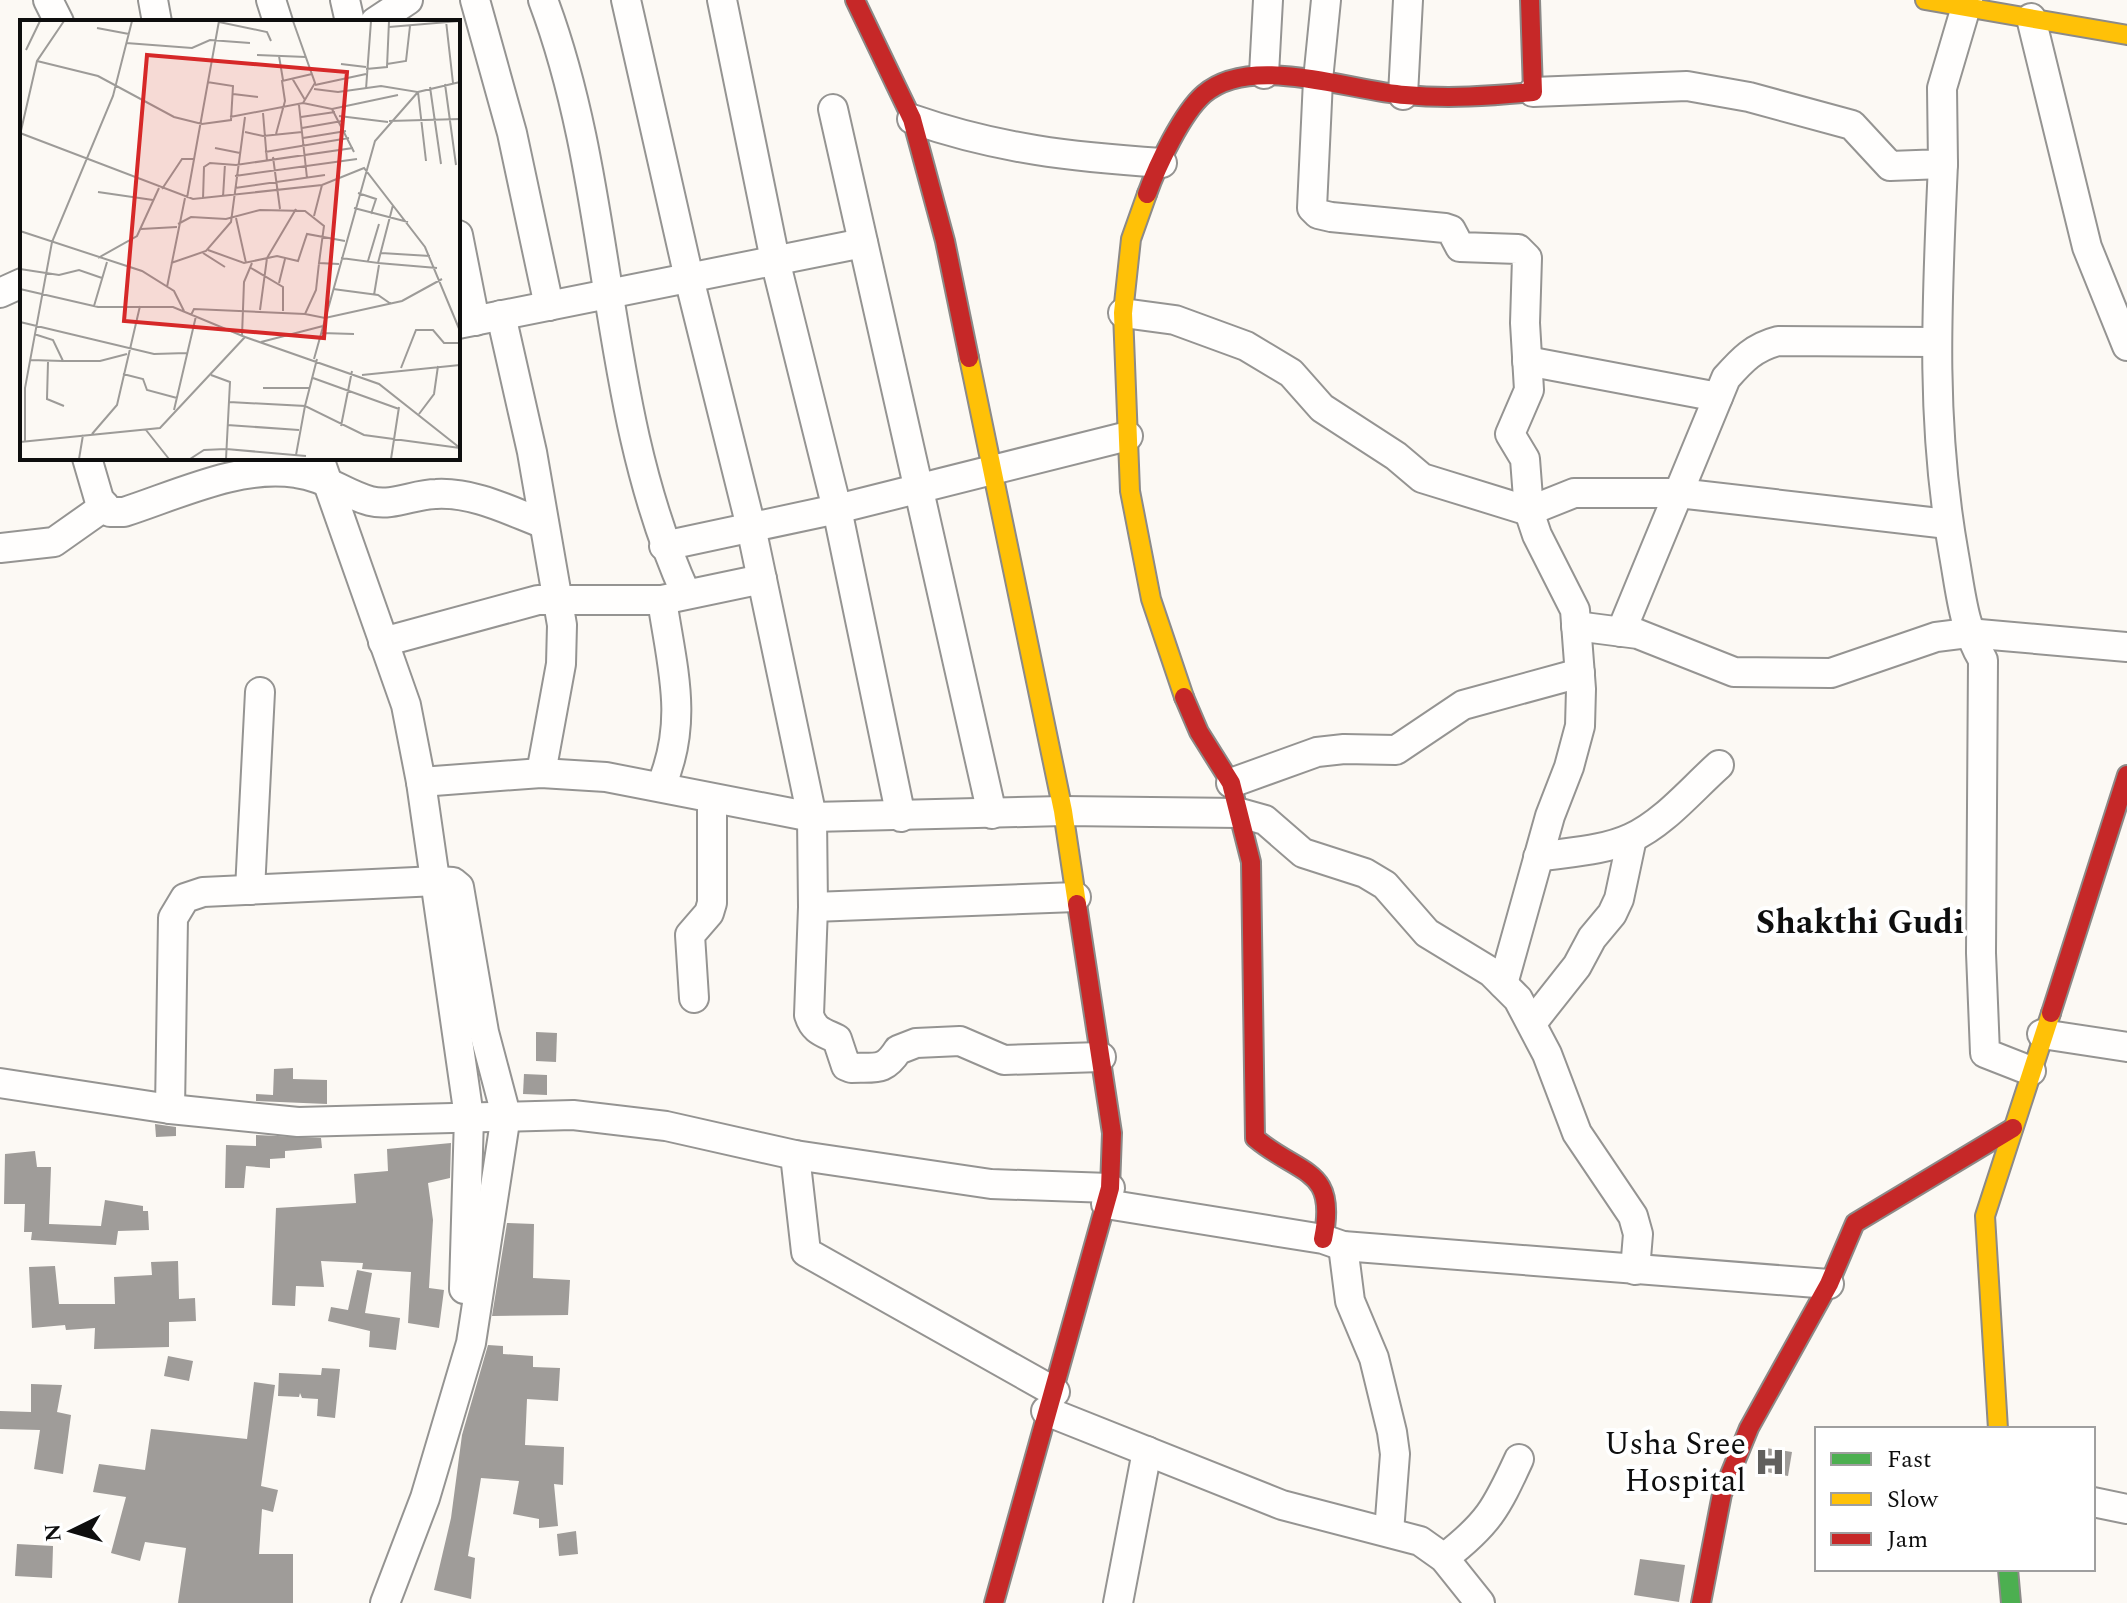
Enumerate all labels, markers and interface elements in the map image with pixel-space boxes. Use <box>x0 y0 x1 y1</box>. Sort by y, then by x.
inset map <box>20 20 460 460</box>
district label: Shakthi Gudi <box>1756 897 1964 949</box>
place label: Usha Sree Hospital <box>1604 1420 1746 1506</box>
legend <box>1815 1427 2095 1571</box>
text: Fast <box>1887 1442 1932 1478</box>
hospital icon: Usha Sree Hospital <box>1753 1445 1787 1479</box>
text: Slow <box>1887 1482 1939 1518</box>
north arrow <box>32 1491 112 1571</box>
text: N <box>36 1522 71 1543</box>
text: Jam <box>1887 1522 1928 1558</box>

